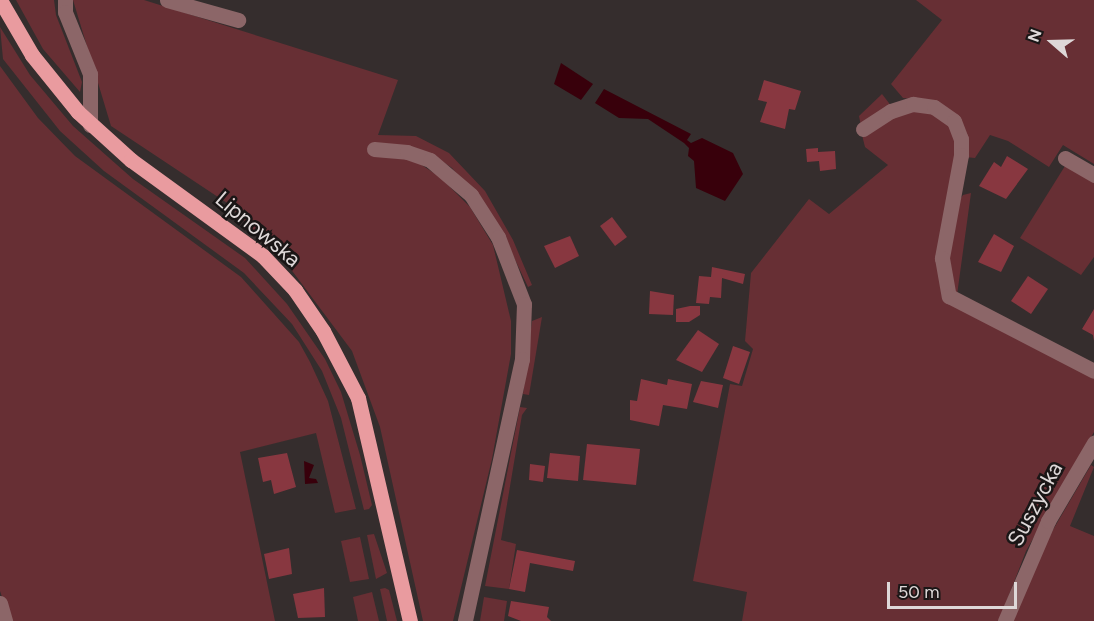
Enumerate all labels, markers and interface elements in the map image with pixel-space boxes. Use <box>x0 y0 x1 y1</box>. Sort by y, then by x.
north arrow <box>1022 12 1082 72</box>
text: N <box>1024 27 1046 45</box>
street label: Lipnowska <box>210 186 306 272</box>
street label: Suszycka <box>1002 457 1068 551</box>
scale bar <box>890 570 1020 608</box>
text: 50 m <box>898 581 940 603</box>

